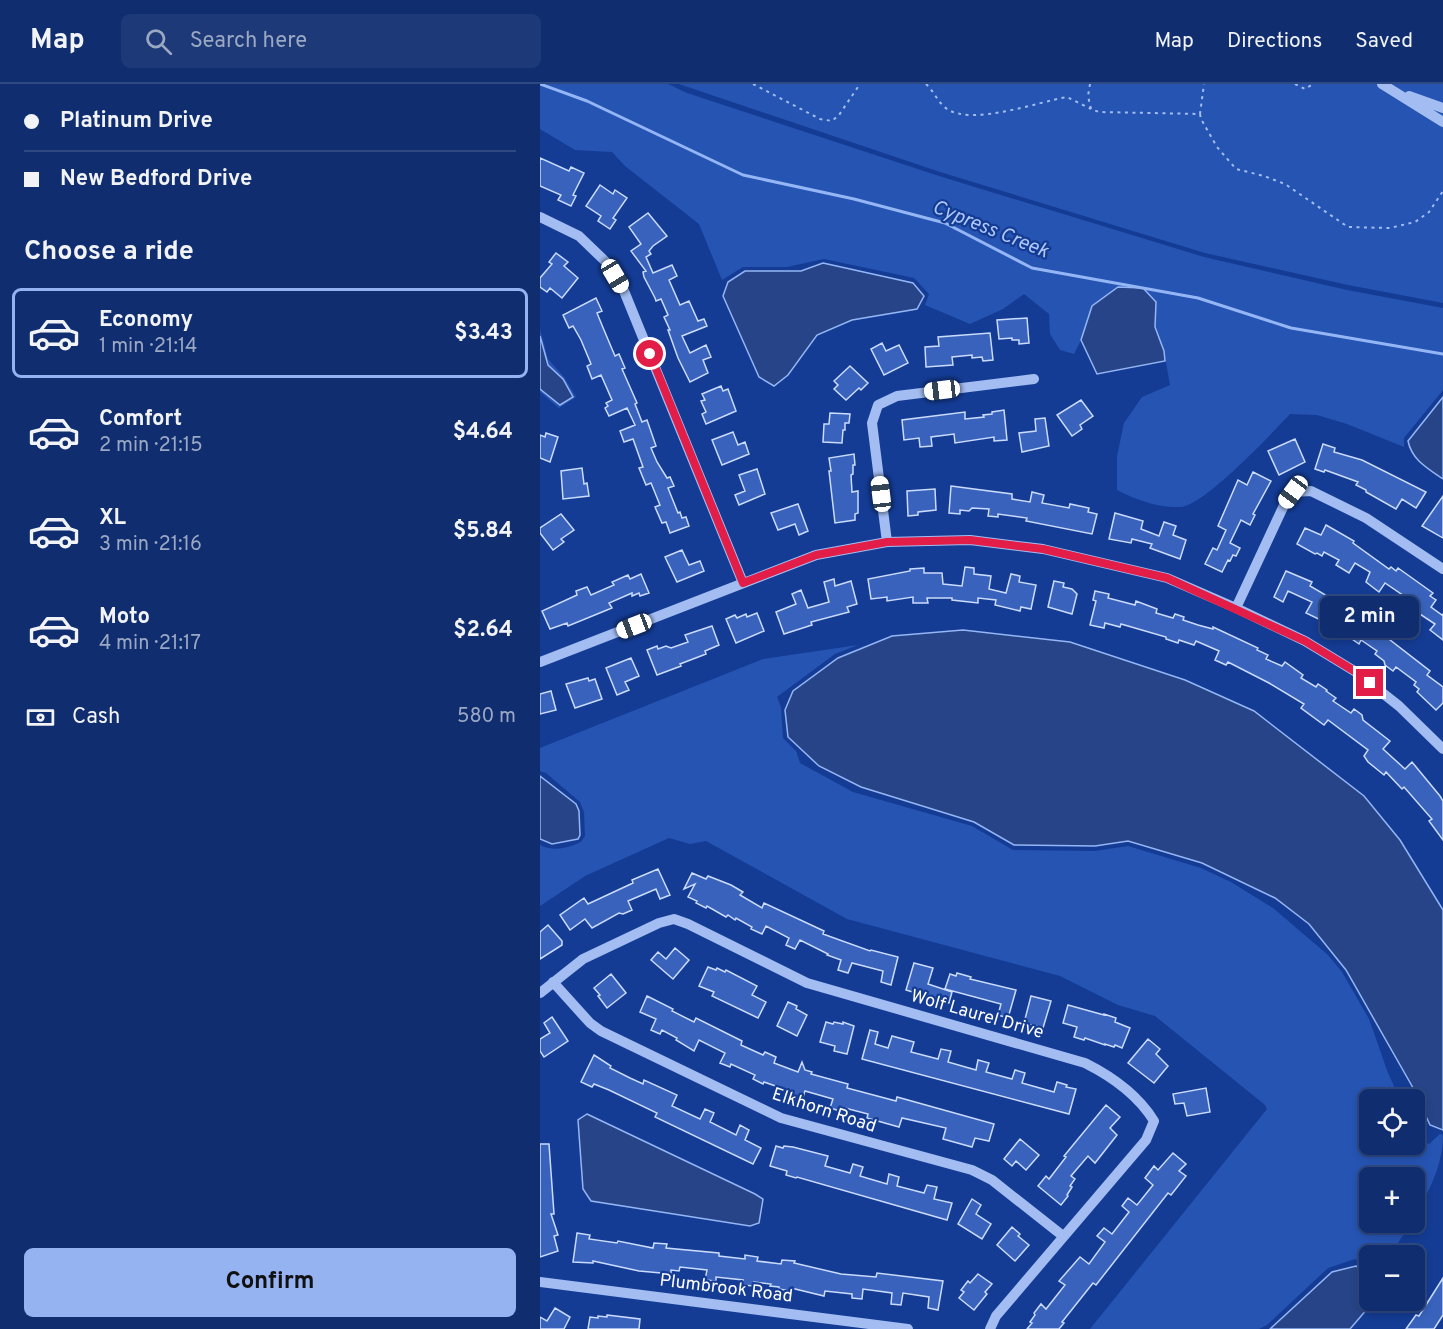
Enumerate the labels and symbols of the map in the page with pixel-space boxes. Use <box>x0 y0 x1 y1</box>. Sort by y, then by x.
water label: Cypress Creek <box>928 195 1053 265</box>
car <box>598 256 632 296</box>
route start <box>636 340 663 367</box>
car <box>923 379 961 401</box>
car <box>1275 472 1311 512</box>
car <box>870 475 892 513</box>
callout: 2 min <box>1320 596 1420 638</box>
car <box>614 611 654 641</box>
route end <box>1356 669 1383 696</box>
street label: Wolf Laurel Drive <box>908 985 1046 1045</box>
street label: Elkhorn Road <box>769 1083 879 1139</box>
street label: Plumbrook Road <box>658 1269 794 1309</box>

